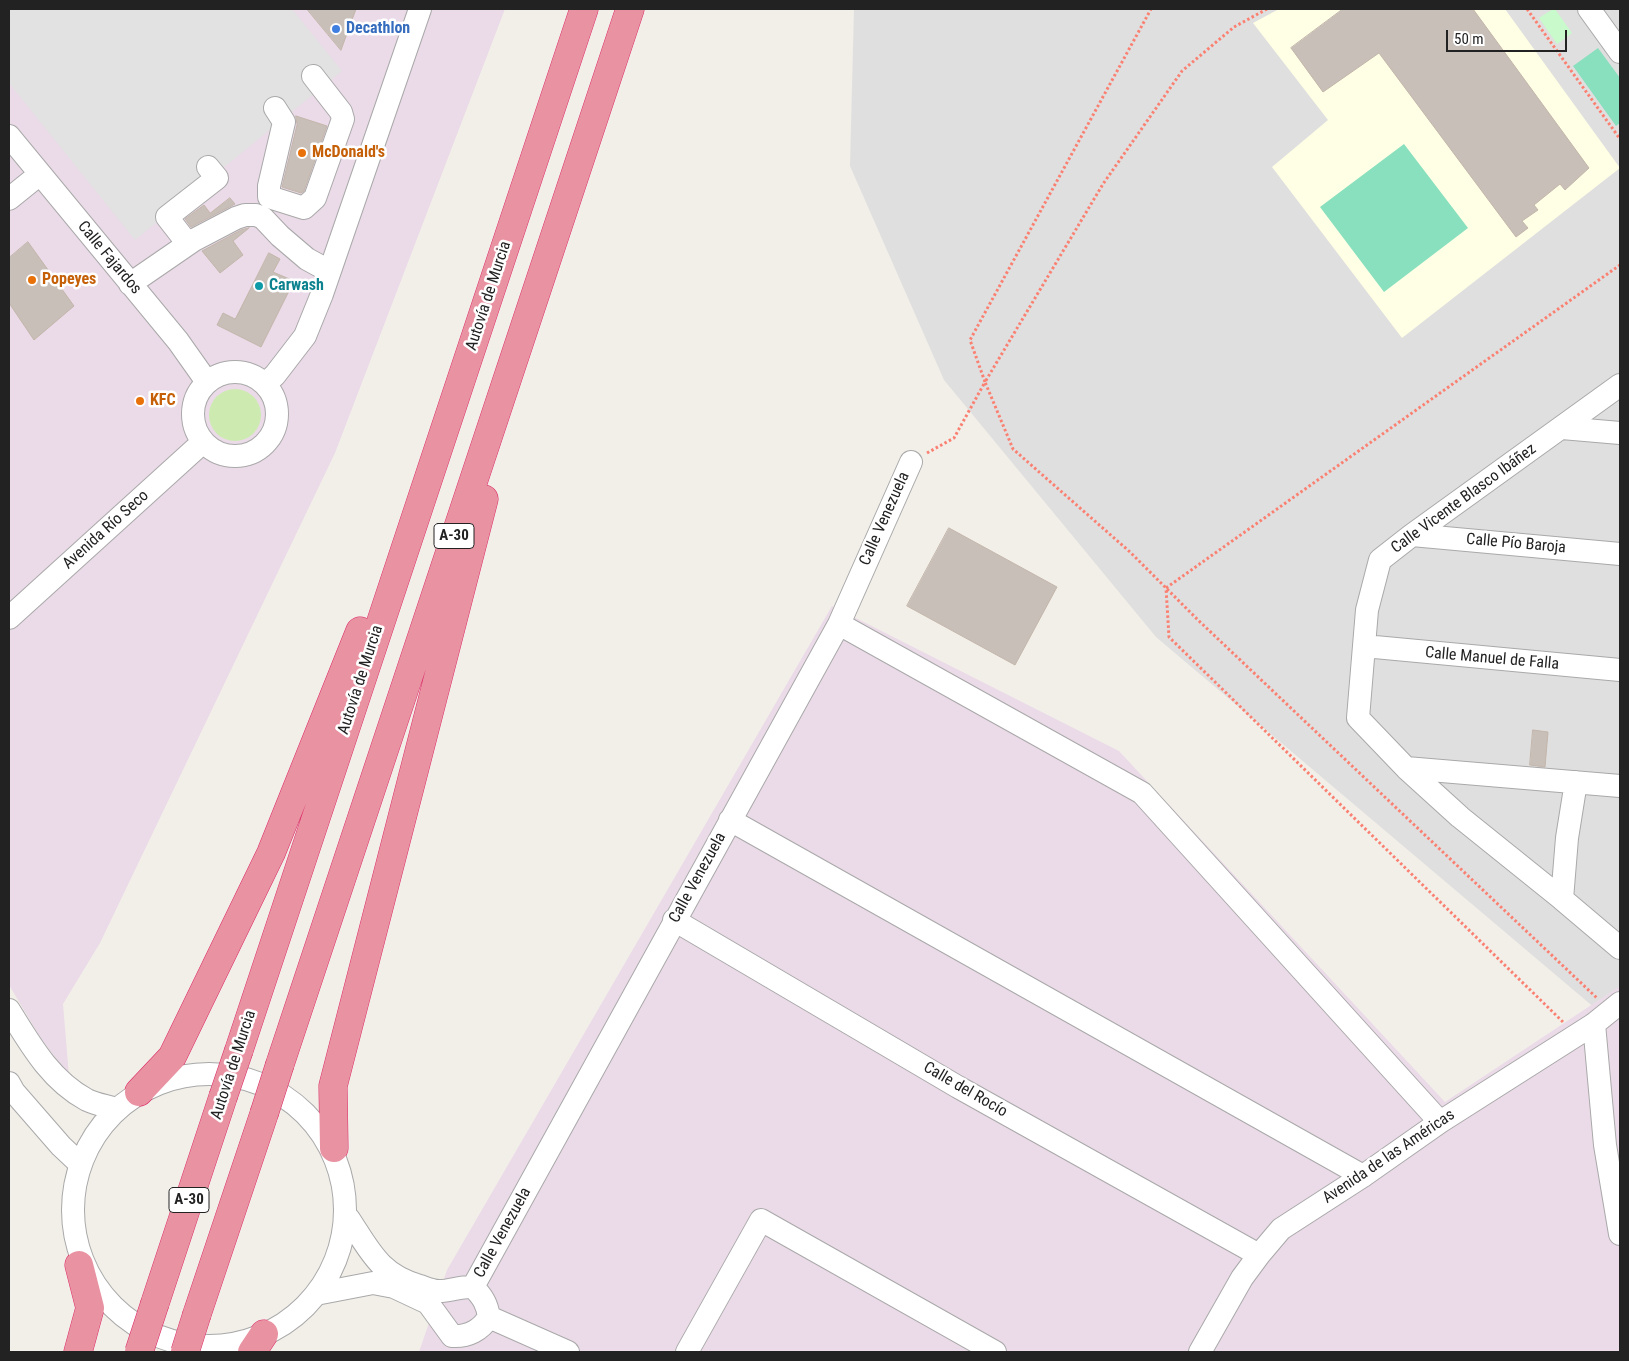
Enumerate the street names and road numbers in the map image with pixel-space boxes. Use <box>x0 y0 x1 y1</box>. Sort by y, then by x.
street label: Calle Fajardos <box>73 218 145 298</box>
street label: Autovía de Murcia <box>462 239 516 353</box>
street label: Calle Vicente Blasco Ibáñez <box>1388 440 1540 558</box>
street label: Calle Venezuela <box>856 469 914 569</box>
street label: Avenida Río Seco <box>59 486 153 574</box>
road number: A-30 <box>434 524 474 548</box>
street label: Calle Pío Baroja <box>1465 530 1567 558</box>
street label: Autovía de Murcia <box>334 623 388 737</box>
street label: Calle Manuel de Falla <box>1424 644 1560 674</box>
street label: Calle Venezuela <box>665 830 731 926</box>
street label: Autovía de Murcia <box>207 1008 261 1122</box>
street label: Calle del Rocío <box>920 1058 1010 1122</box>
street label: Avenida de las Américas <box>1319 1106 1459 1208</box>
street label: Calle Venezuela <box>470 1185 536 1281</box>
road number: A-30 <box>169 1188 209 1212</box>

